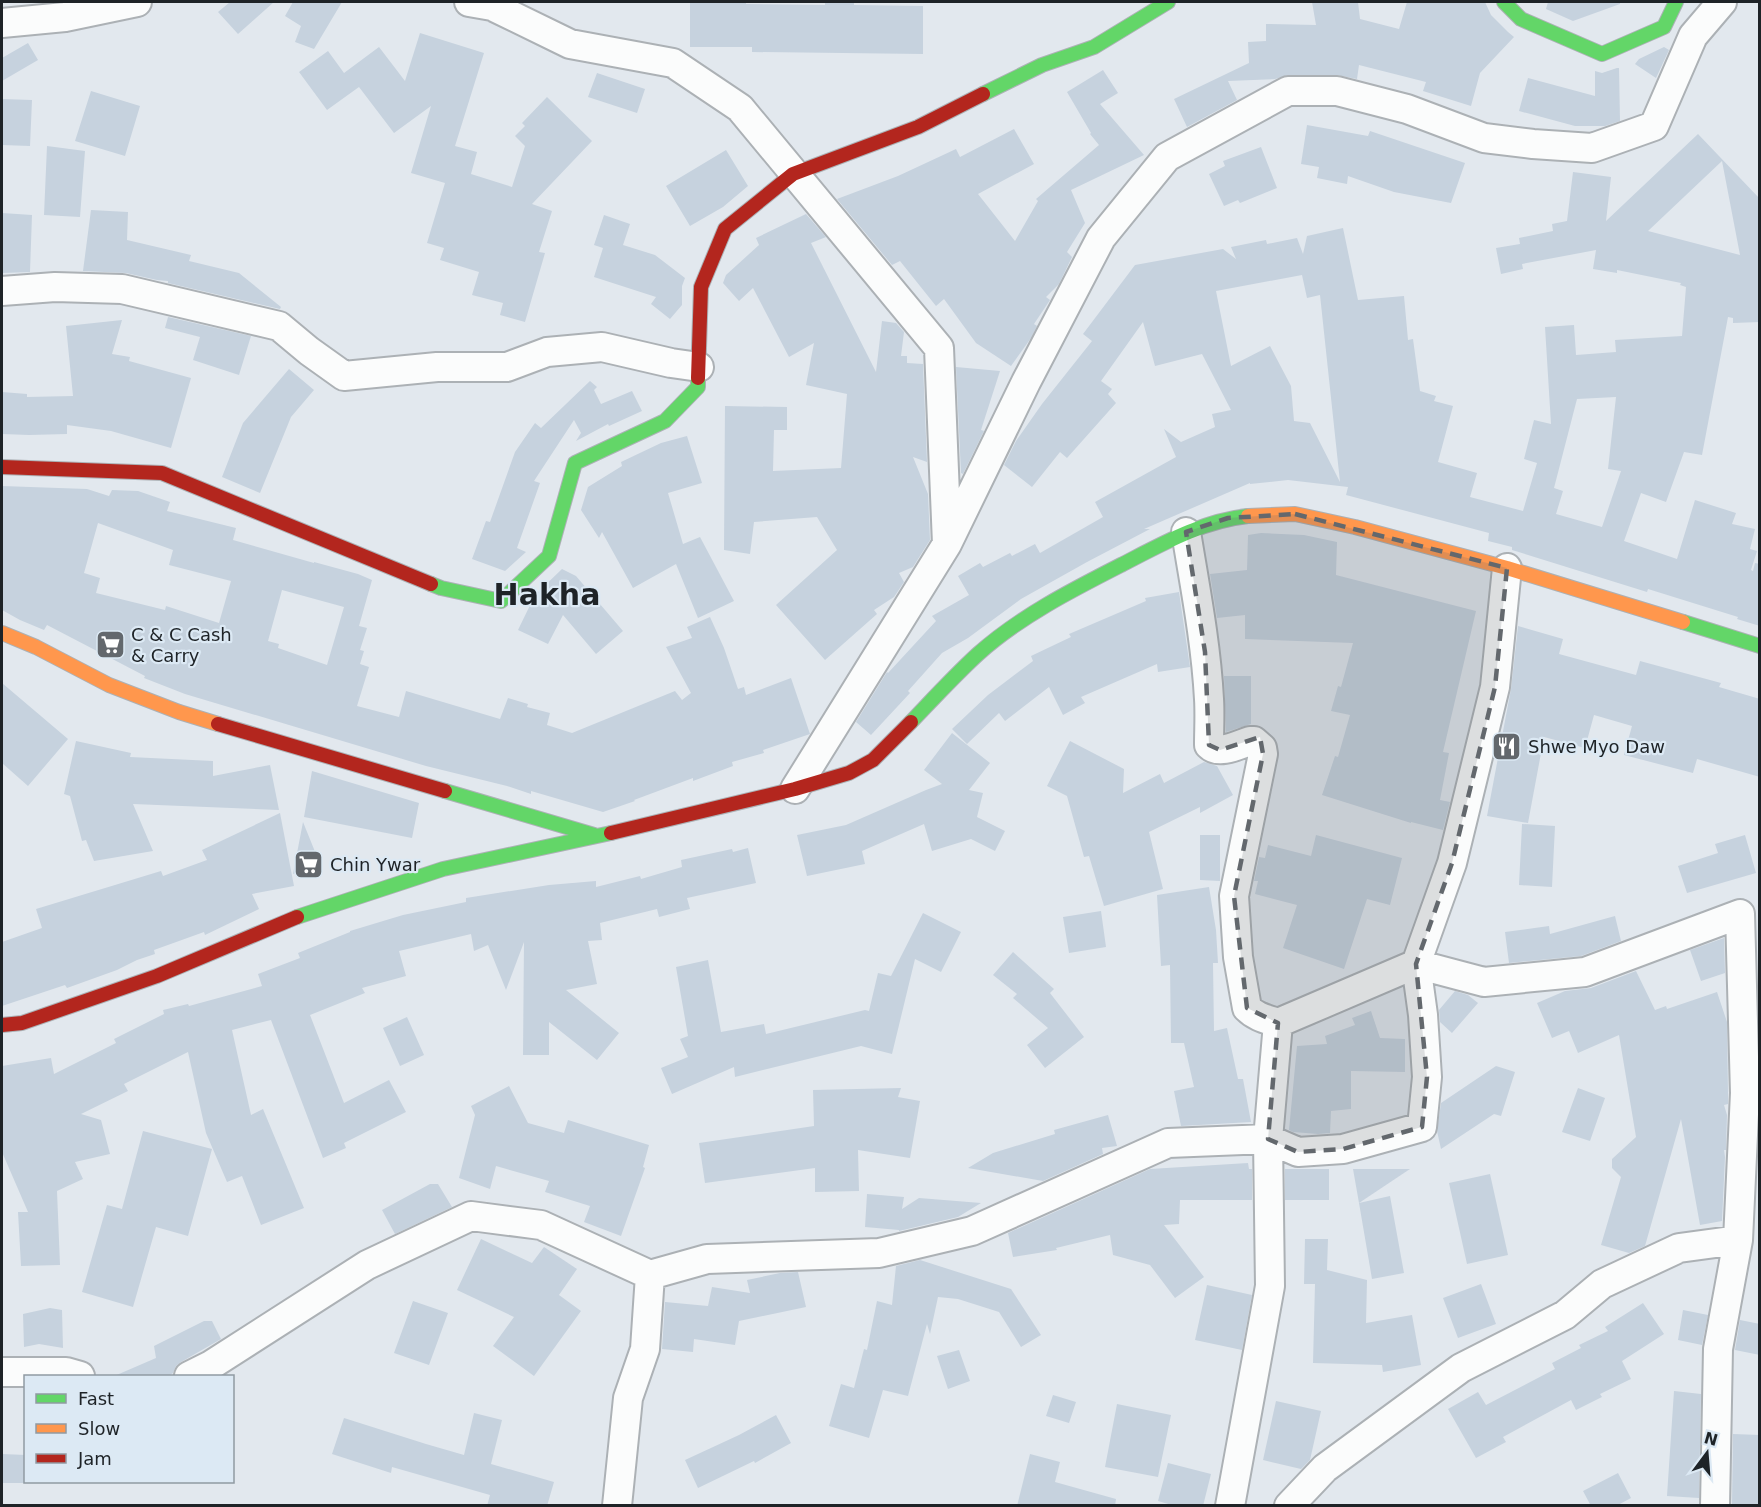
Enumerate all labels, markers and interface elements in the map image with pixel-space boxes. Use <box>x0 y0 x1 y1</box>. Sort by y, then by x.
district label: Hakha <box>494 577 600 612</box>
place label: C & C Cash & Carry <box>131 624 232 666</box>
supermarket icon: C & C Cash & Carry <box>94 629 126 661</box>
restaurant icon: Shwe Myo Daw <box>1491 731 1523 763</box>
place label: Shwe Myo Daw <box>1528 736 1665 757</box>
supermarket icon: Chin Ywar <box>293 849 325 881</box>
place label: Chin Ywar <box>330 854 421 875</box>
legend <box>24 1375 234 1483</box>
text: Fast <box>78 1388 114 1409</box>
text: Slow <box>78 1418 120 1439</box>
north arrow <box>1677 1423 1737 1483</box>
text: N <box>1702 1428 1720 1450</box>
text: Jam <box>77 1448 112 1469</box>

